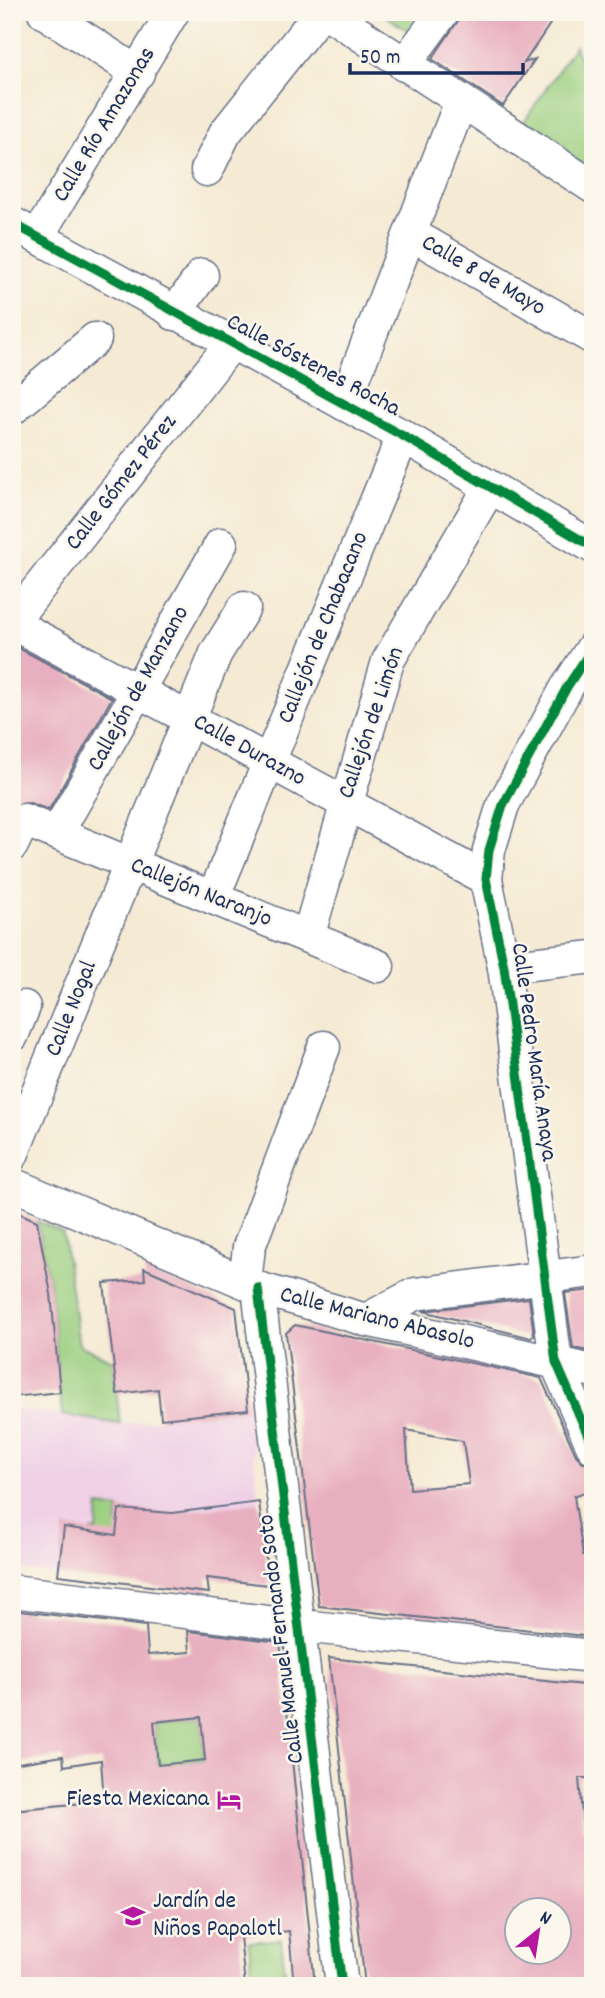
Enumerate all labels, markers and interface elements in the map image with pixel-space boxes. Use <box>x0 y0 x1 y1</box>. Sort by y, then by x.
scale bar <box>350 32 523 76</box>
street label: Calle Río Amazonas <box>45 41 165 209</box>
text: 50 m <box>360 44 400 74</box>
street label: Calle 8 de Mayo <box>414 227 552 325</box>
street label: Calle Sóstenes Rocha <box>220 306 407 427</box>
street label: Calle Gómez Pérez <box>58 408 186 558</box>
street label: Callejón de Chabacano <box>270 527 378 729</box>
street label: Callejón de Manzano <box>79 600 199 778</box>
street label: Callejón de Limón <box>330 643 414 803</box>
street label: Calle Durazno <box>186 706 312 796</box>
street label: Callejón Naranjo <box>125 849 277 937</box>
street label: Calle Pedro María Anaya <box>501 941 565 1164</box>
street label: Calle Nogal <box>37 956 107 1062</box>
street label: Calle Mariano Abasolo <box>276 1278 478 1360</box>
street label: Calle Manuel Fernando Soto <box>250 1512 314 1766</box>
place label: Fiesta Mexicana <box>66 1783 210 1817</box>
hotel icon: Fiesta Mexicana <box>215 1786 243 1814</box>
place label: Jardín de Niños Papalotl <box>153 1885 282 1947</box>
north arrow <box>504 1896 574 1966</box>
school or university icon: Jardín de Niños Papalotl <box>119 1902 147 1930</box>
text: N <box>534 1905 556 1933</box>

